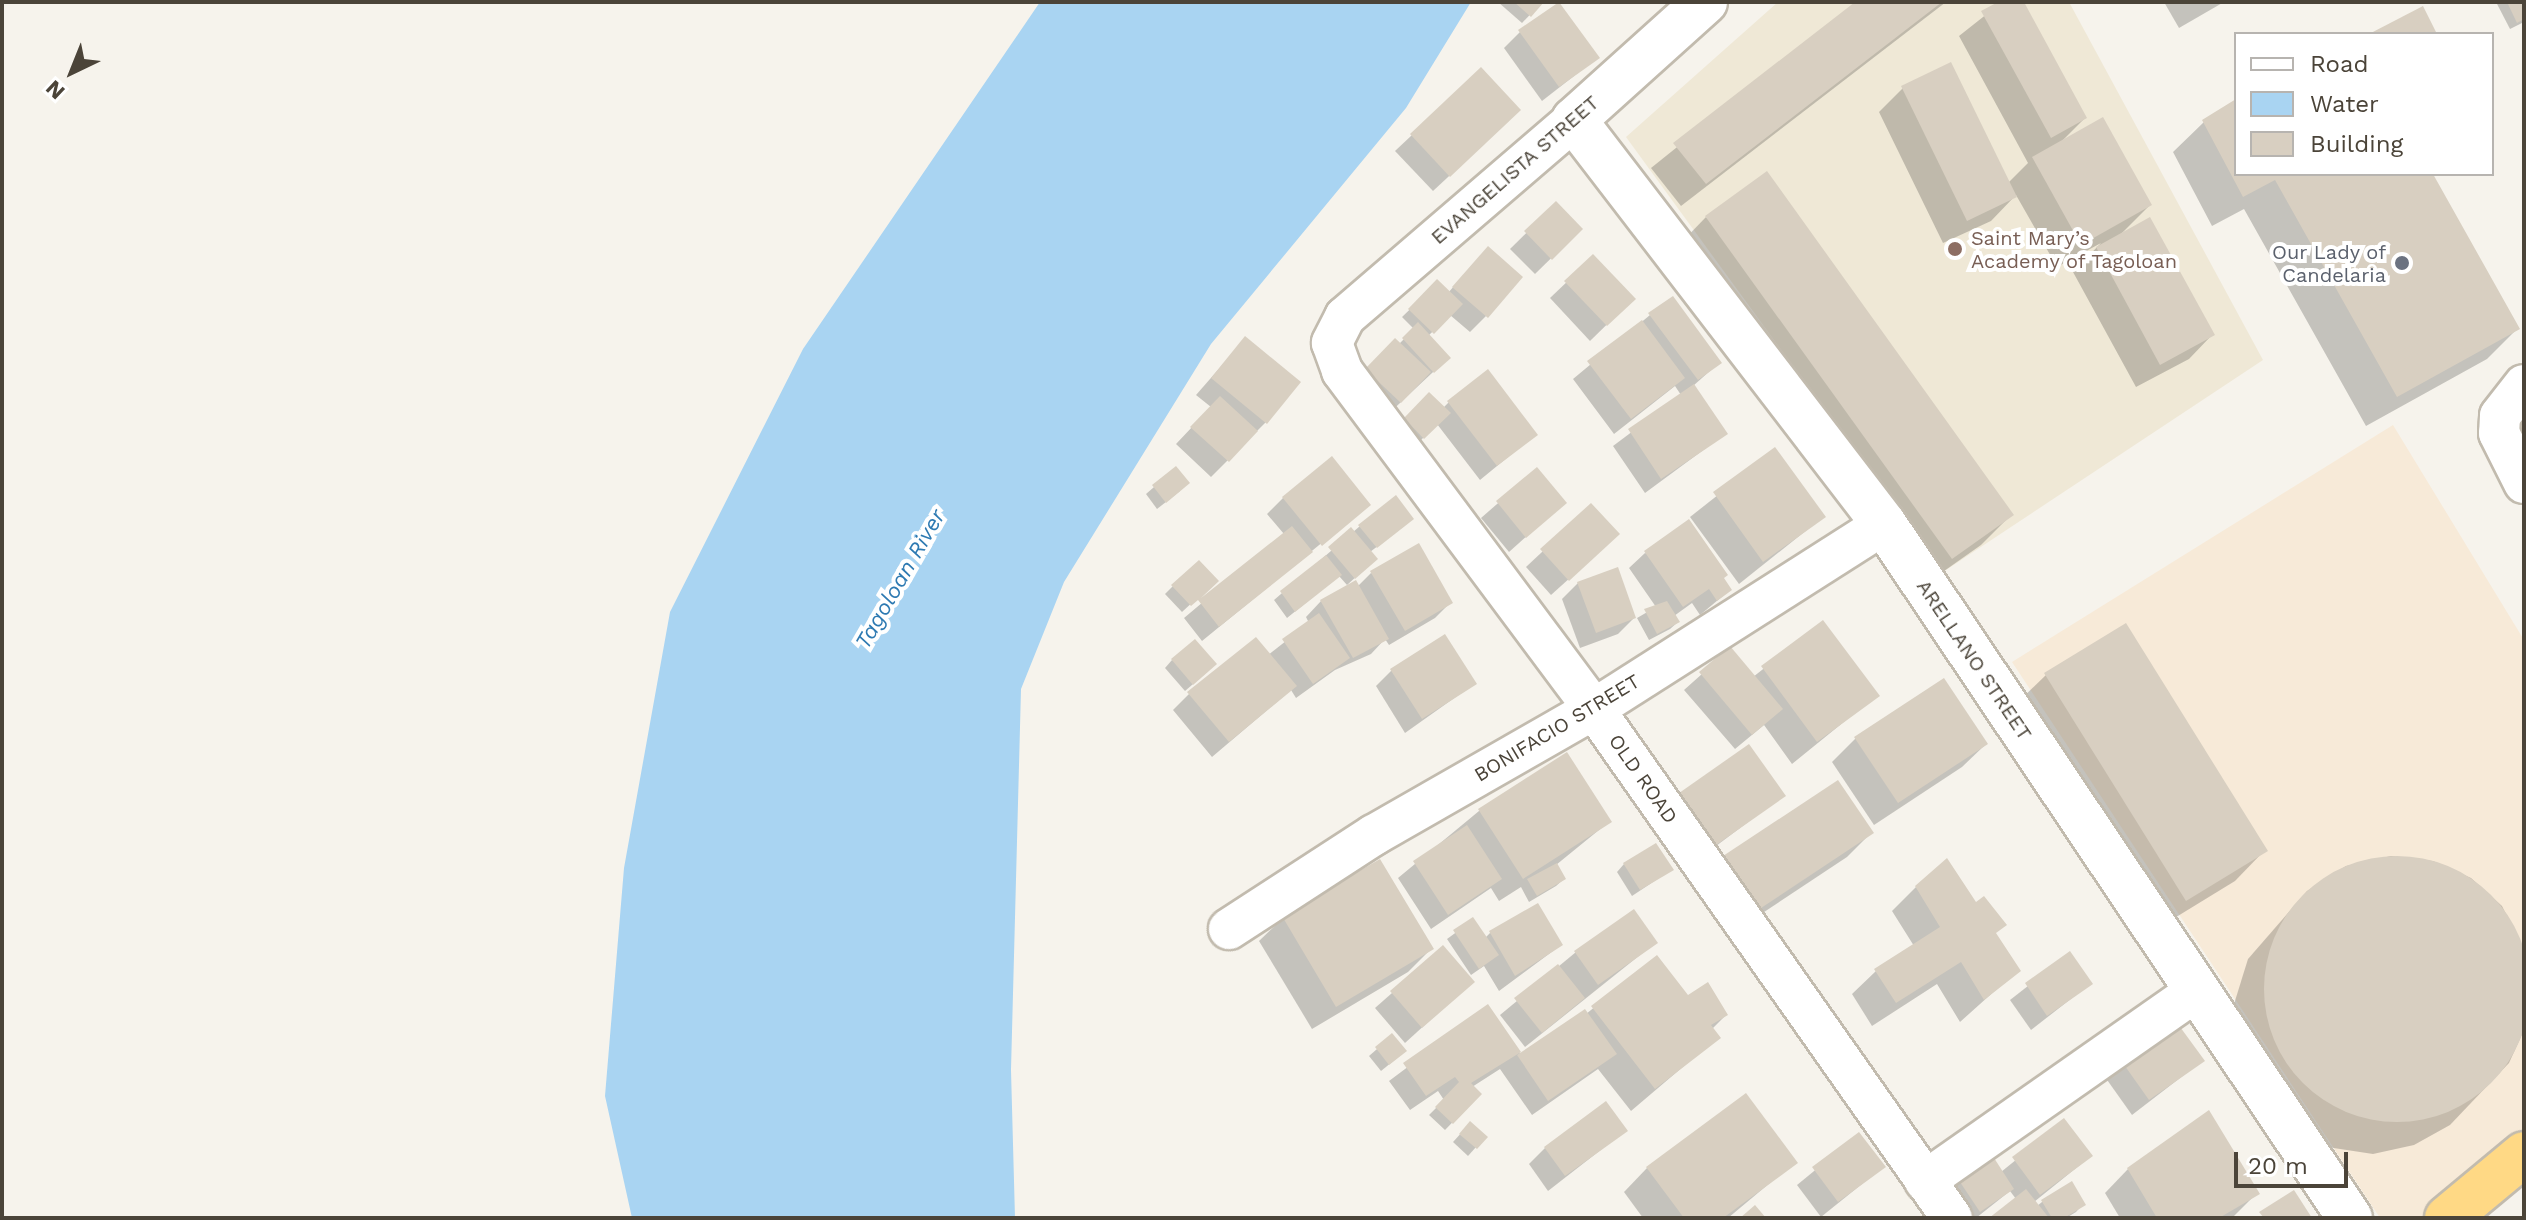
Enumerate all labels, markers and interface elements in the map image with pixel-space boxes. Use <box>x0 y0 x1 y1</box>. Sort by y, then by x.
north arrow <box>32 32 112 112</box>
legend <box>2234 32 2494 176</box>
text: Road <box>2310 50 2369 78</box>
text: N <box>41 75 70 105</box>
street label: EVANGELISTA STREET <box>1426 90 1604 250</box>
text: Water <box>2310 90 2379 118</box>
text: Building <box>2310 130 2403 158</box>
place label: Saint Mary’s Academy of Tagoloan <box>1971 226 2179 273</box>
marker: Saint Mary’s Academy of Tagoloan <box>1946 240 1964 258</box>
place label: Our Lady of Candelaria <box>2271 240 2386 287</box>
marker: Our Lady of Candelaria <box>2393 254 2411 272</box>
water label: Tagoloan River <box>849 504 951 654</box>
street label: ARELLANO STREET <box>1911 575 2037 745</box>
street label: BONIFACIO STREET <box>1470 669 1644 787</box>
street label: OLD ROAD <box>1603 730 1683 828</box>
scale bar <box>2238 1136 2352 1186</box>
text: 20 m <box>2248 1152 2308 1180</box>

